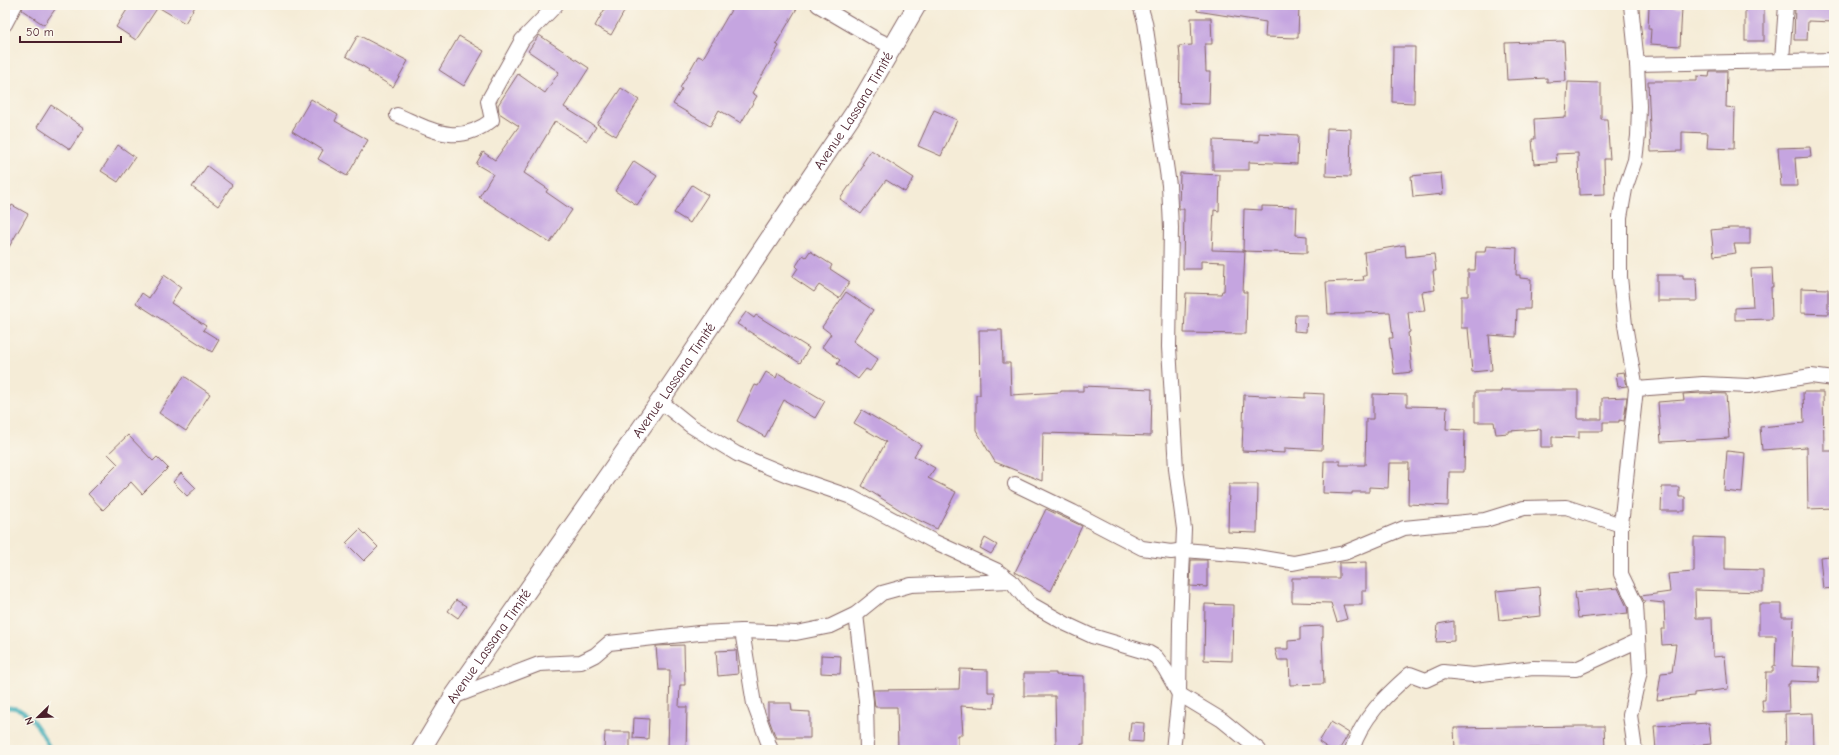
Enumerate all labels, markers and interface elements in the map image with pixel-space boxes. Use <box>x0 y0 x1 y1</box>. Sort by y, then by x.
scale bar <box>20 18 121 44</box>
text: 50 m <box>26 25 54 39</box>
street label: Avenue Lassana Timité <box>810 49 896 173</box>
street label: Avenue Lassana Timité <box>628 319 719 441</box>
street label: Avenue Lassana Timité <box>443 586 534 706</box>
north arrow <box>18 697 58 737</box>
text: N <box>22 715 37 727</box>

